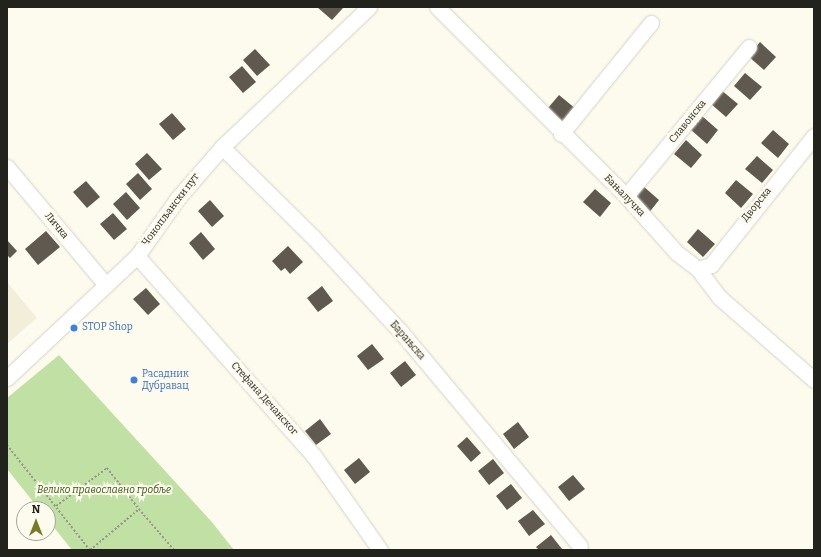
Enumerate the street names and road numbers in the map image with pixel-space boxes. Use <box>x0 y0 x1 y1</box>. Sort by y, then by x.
street label: Славонска <box>667 98 709 146</box>
street label: Чонопљански пут <box>140 171 202 249</box>
street label: Бањалучка <box>601 172 647 220</box>
street label: Дворска <box>740 186 774 224</box>
street label: Личка <box>42 210 70 242</box>
street label: Барањска <box>387 319 427 363</box>
street label: Стефана Дечанског <box>228 360 300 438</box>

